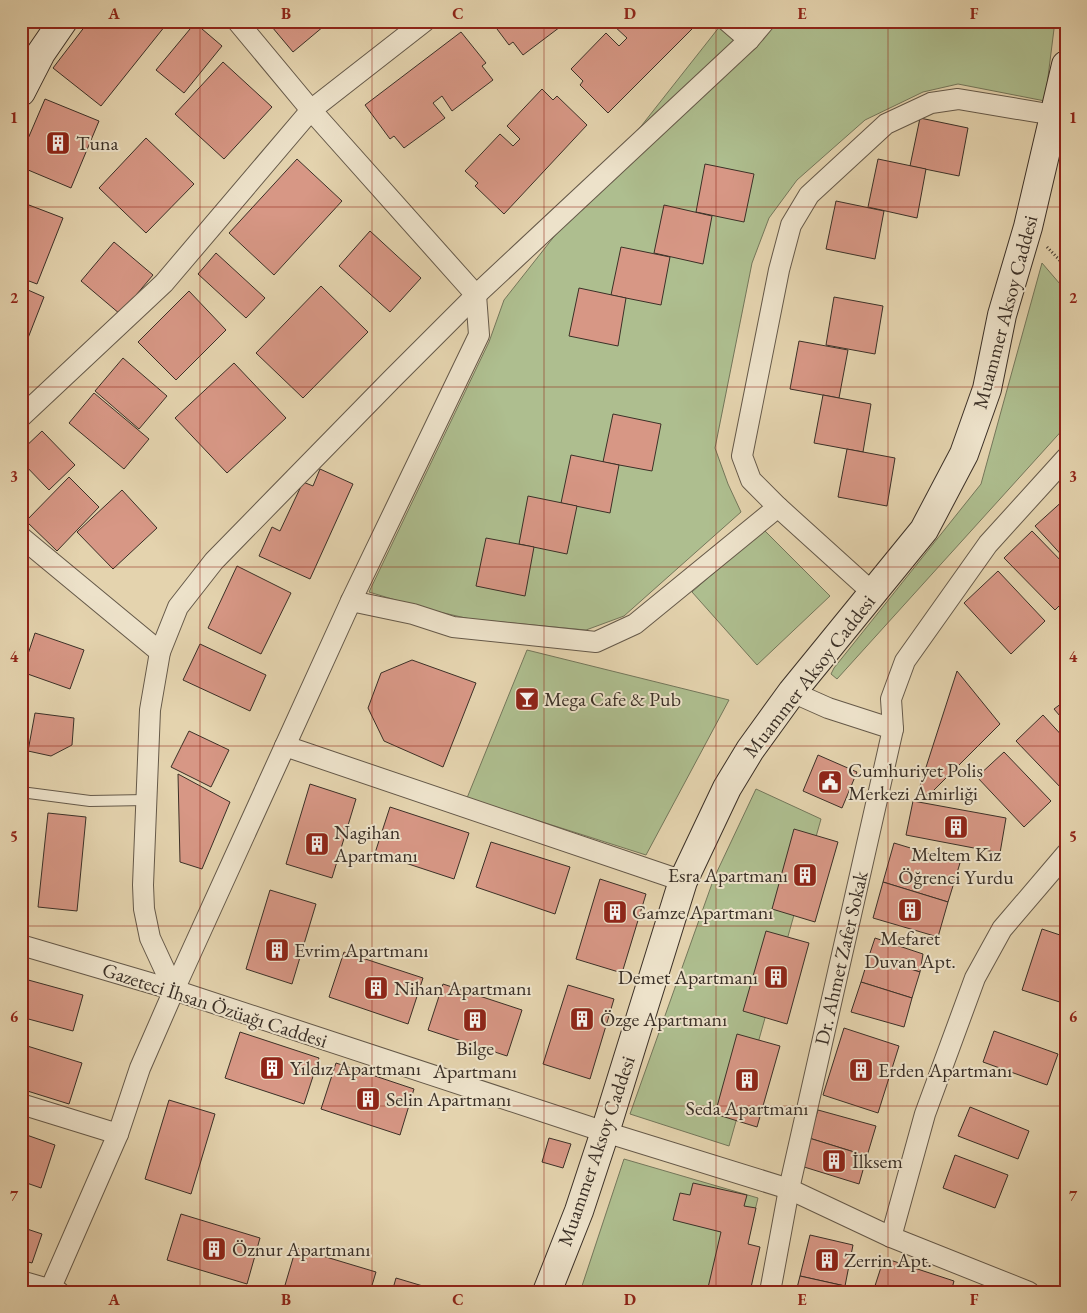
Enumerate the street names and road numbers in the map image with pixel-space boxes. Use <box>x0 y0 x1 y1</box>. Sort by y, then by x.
street label: Muammer Aksoy Caddesi <box>967 212 1043 412</box>
street label: Muammer Aksoy Caddesi <box>737 589 881 763</box>
street label: Dr. Ahmet Zafer Sokak <box>808 868 874 1048</box>
street label: Gazeteci İhsan Özüağı Caddesi <box>99 956 331 1054</box>
street label: Muammer Aksoy Caddesi <box>551 1052 641 1250</box>

